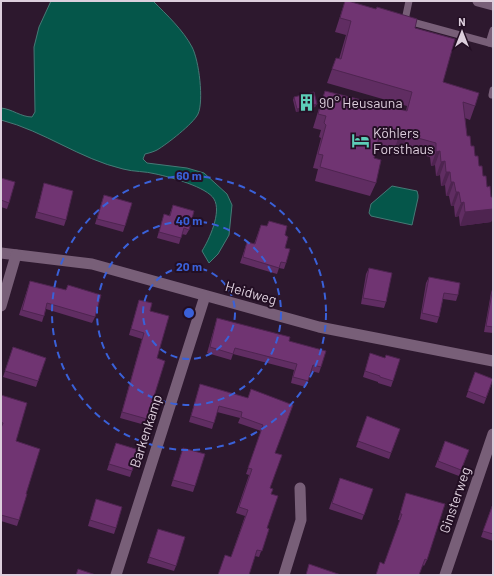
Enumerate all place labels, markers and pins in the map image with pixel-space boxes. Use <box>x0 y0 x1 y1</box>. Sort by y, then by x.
building icon: 90° Heusauna <box>296 93 316 113</box>
place label: 90° Heusauna <box>319 94 403 111</box>
place label: Köhlers Forsthaus <box>373 124 434 157</box>
hotel icon: Köhlers Forsthaus <box>350 131 370 151</box>
centre of rings <box>182 306 196 320</box>

